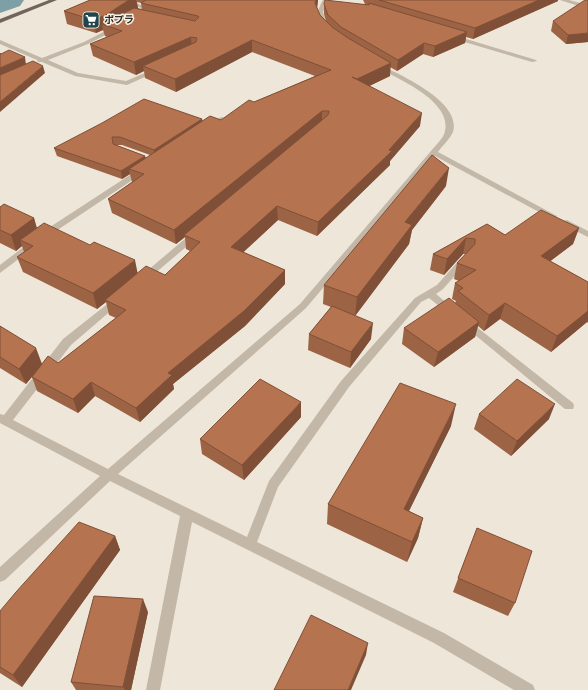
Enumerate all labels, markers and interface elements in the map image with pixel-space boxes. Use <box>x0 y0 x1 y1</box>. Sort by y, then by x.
supermarket icon: ポプラ <box>81 10 101 30</box>
place label: ポプラ <box>104 14 134 26</box>

